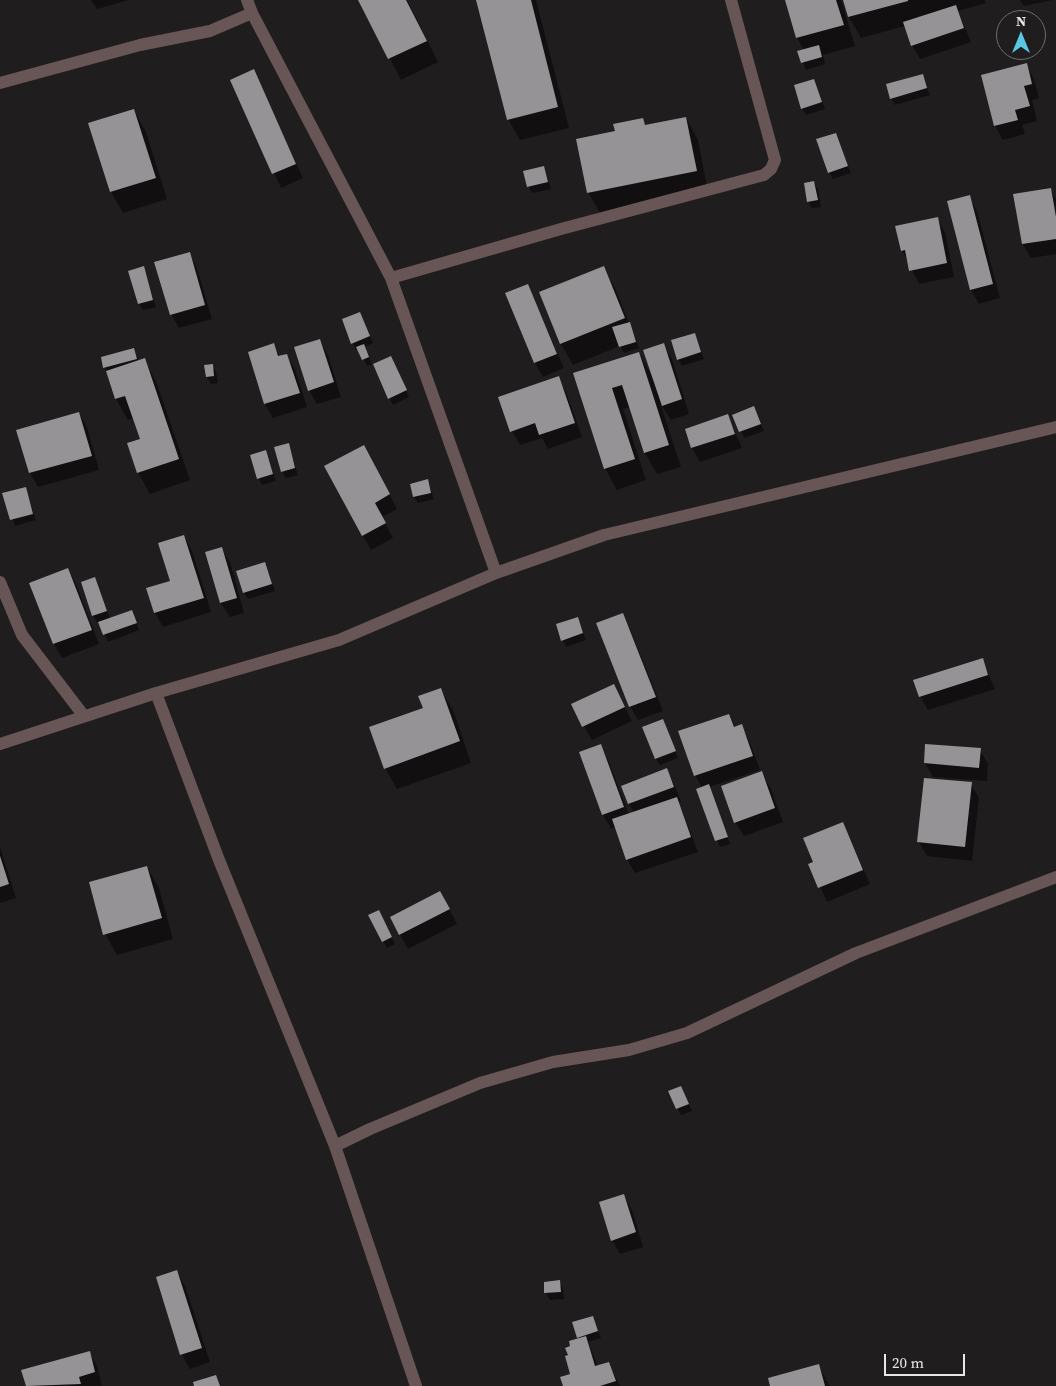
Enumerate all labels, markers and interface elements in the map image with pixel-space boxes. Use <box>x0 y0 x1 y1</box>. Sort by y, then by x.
north arrow <box>996 10 1046 60</box>
text: N <box>1016 11 1026 31</box>
scale bar <box>886 1344 967 1376</box>
text: 20 m <box>892 1352 924 1373</box>

